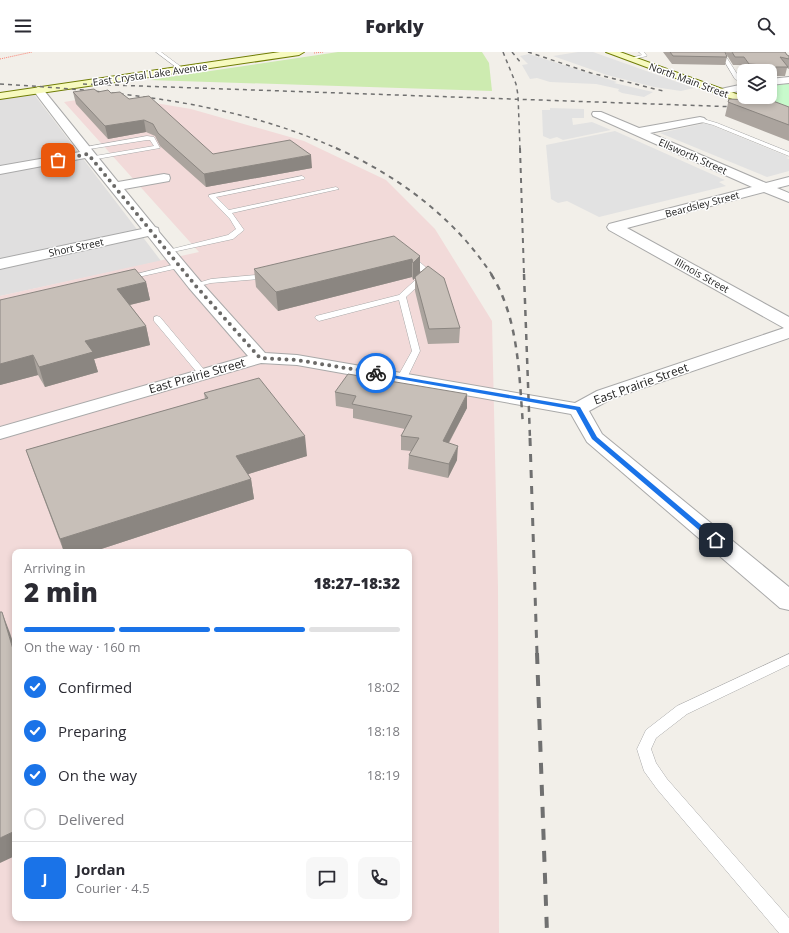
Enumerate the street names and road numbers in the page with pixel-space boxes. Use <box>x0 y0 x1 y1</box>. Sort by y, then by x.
street label: East Crystal Lake Avenue <box>92 59 209 89</box>
street label: North Main Street <box>647 59 731 101</box>
street label: Ellsworth Street <box>657 135 730 178</box>
street label: Beardsley Street <box>663 187 741 221</box>
street label: Short Street <box>47 234 105 260</box>
street label: Illinois Street <box>672 254 732 296</box>
street label: East Prairie Street <box>147 354 247 397</box>
street label: East Prairie Street <box>591 359 691 409</box>

